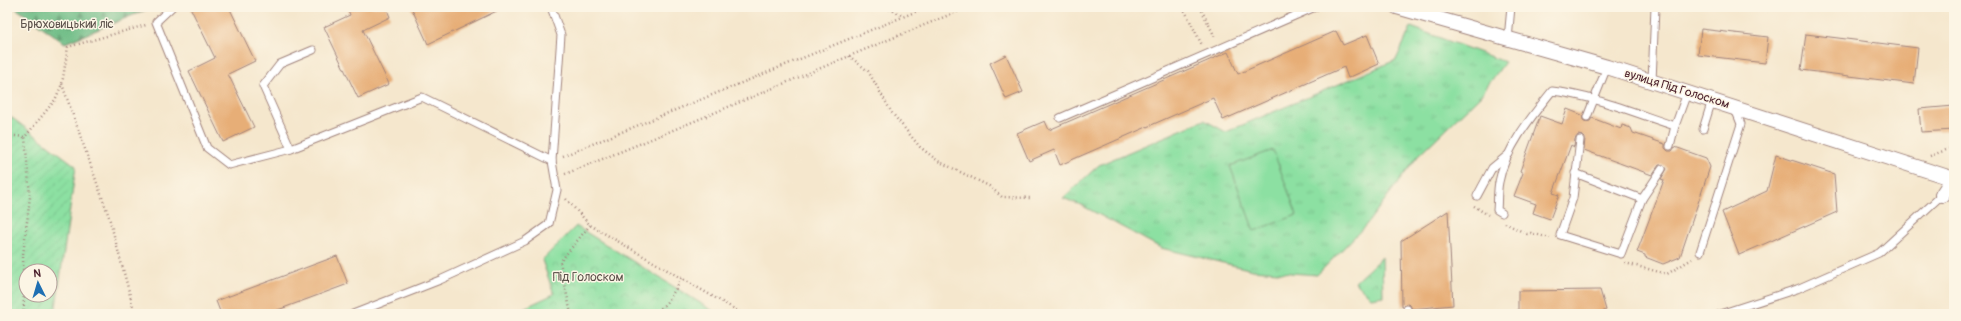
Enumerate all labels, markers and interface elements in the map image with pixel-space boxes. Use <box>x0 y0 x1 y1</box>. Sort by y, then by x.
park label: Брюховицький ліс <box>20 17 114 32</box>
street label: вулиця Під Голоском <box>1623 66 1731 112</box>
north arrow <box>18 263 58 303</box>
text: N <box>33 267 42 280</box>
park label: Під Голоском <box>553 270 623 285</box>

